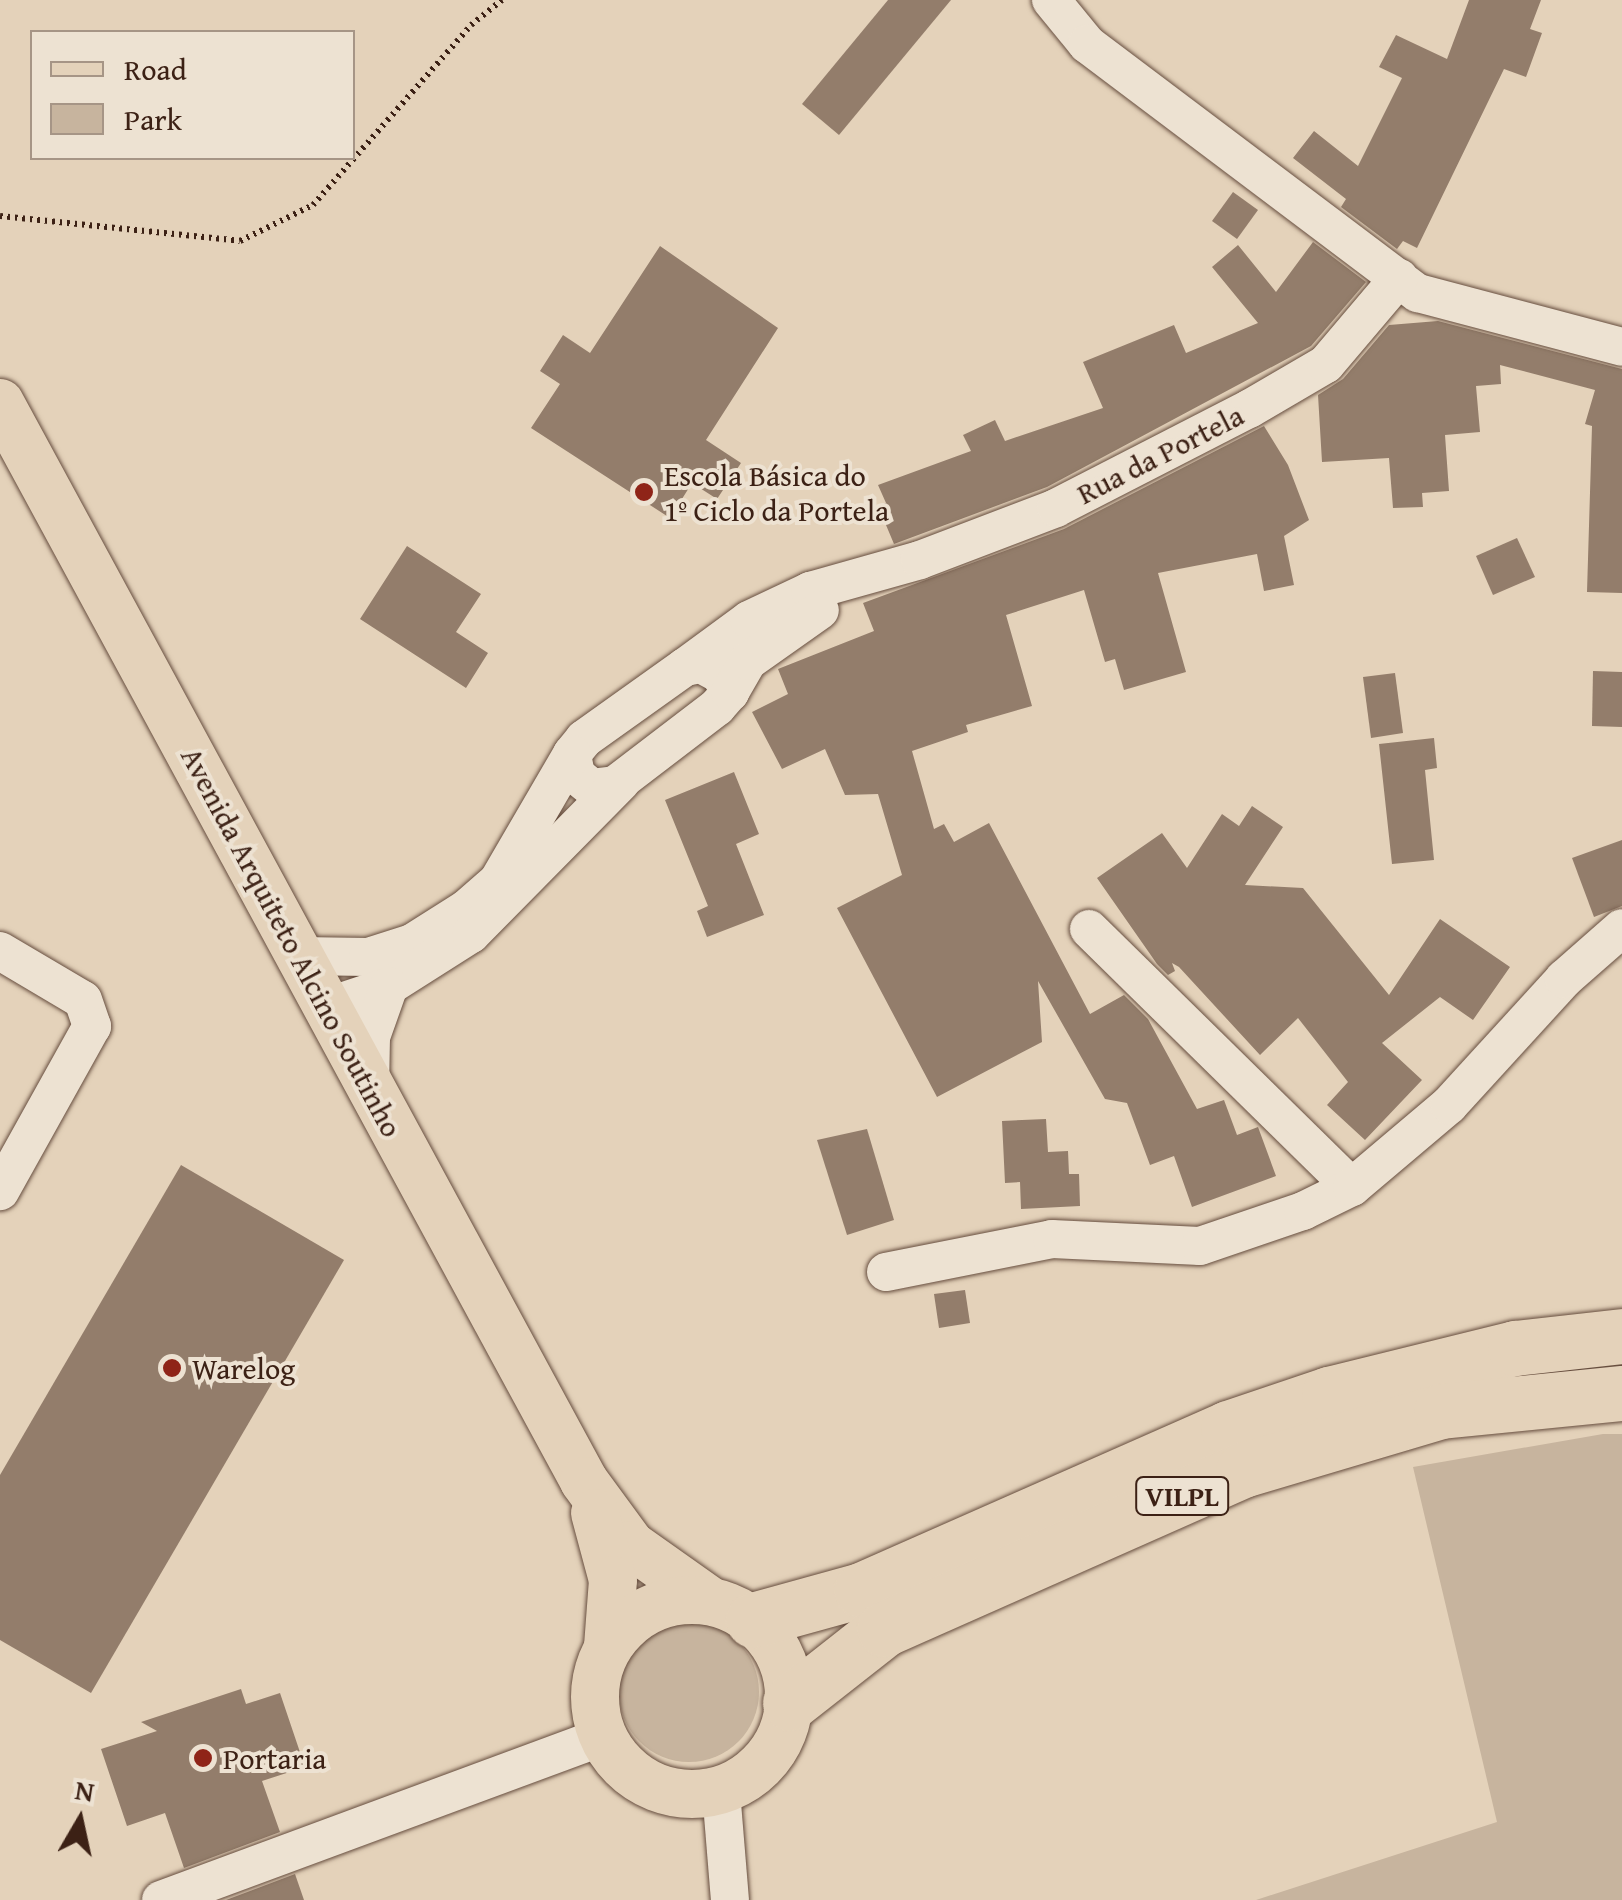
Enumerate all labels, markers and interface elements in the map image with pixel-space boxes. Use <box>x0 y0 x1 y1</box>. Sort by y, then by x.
legend <box>30 30 355 160</box>
text: Road <box>124 47 187 91</box>
text: Park <box>124 97 182 141</box>
street label: Rua da Portela <box>1071 397 1249 511</box>
place label: Escola Básica do 1º Ciclo da Portela <box>664 457 889 528</box>
marker: Escola Básica do 1º Ciclo da Portela <box>633 481 655 503</box>
street label: Avenida Arquiteto Alcino Soutinho <box>174 741 410 1143</box>
place label: Warelog <box>192 1350 295 1386</box>
marker: Warelog <box>161 1357 183 1379</box>
road number: VILPL <box>1134 1473 1230 1519</box>
place label: Portaria <box>223 1740 327 1776</box>
marker: Portaria <box>192 1747 214 1769</box>
text: N <box>72 1768 97 1812</box>
north arrow <box>30 1770 130 1870</box>

